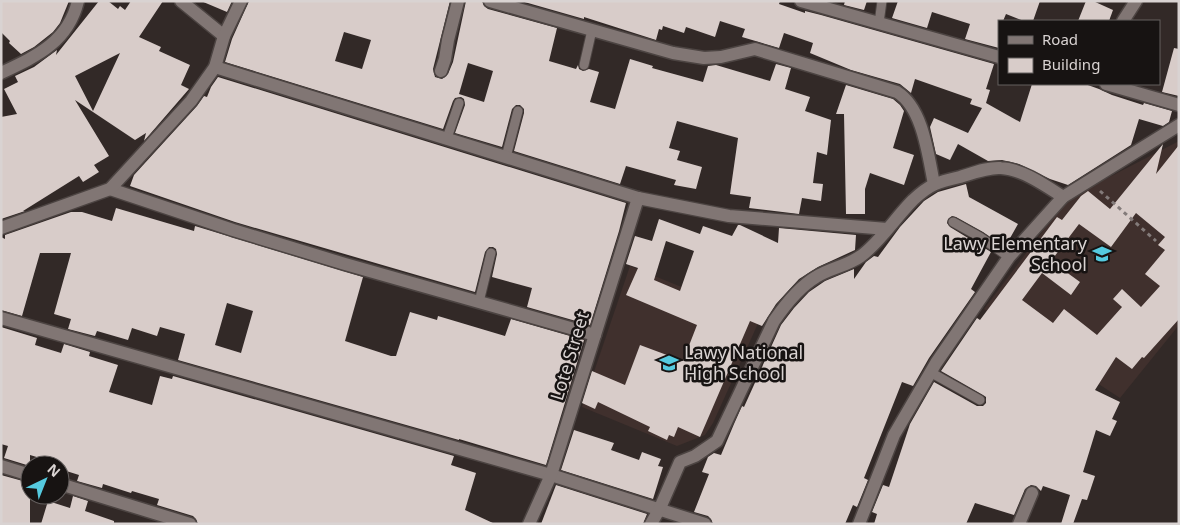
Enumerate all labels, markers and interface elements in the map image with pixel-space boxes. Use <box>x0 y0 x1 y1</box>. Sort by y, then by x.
legend <box>998 20 1160 85</box>
text: Road <box>1042 29 1078 49</box>
text: Building <box>1042 54 1100 74</box>
place label: Lawy Elementary School <box>943 231 1088 276</box>
school or university icon: Lawy Elementary School <box>1091 243 1113 265</box>
street label: Lote Street <box>544 308 594 403</box>
place label: Lawy National High School <box>684 340 803 385</box>
school or university icon: Lawy National High School <box>658 352 680 374</box>
north arrow <box>20 455 70 505</box>
text: N <box>44 459 65 481</box>

